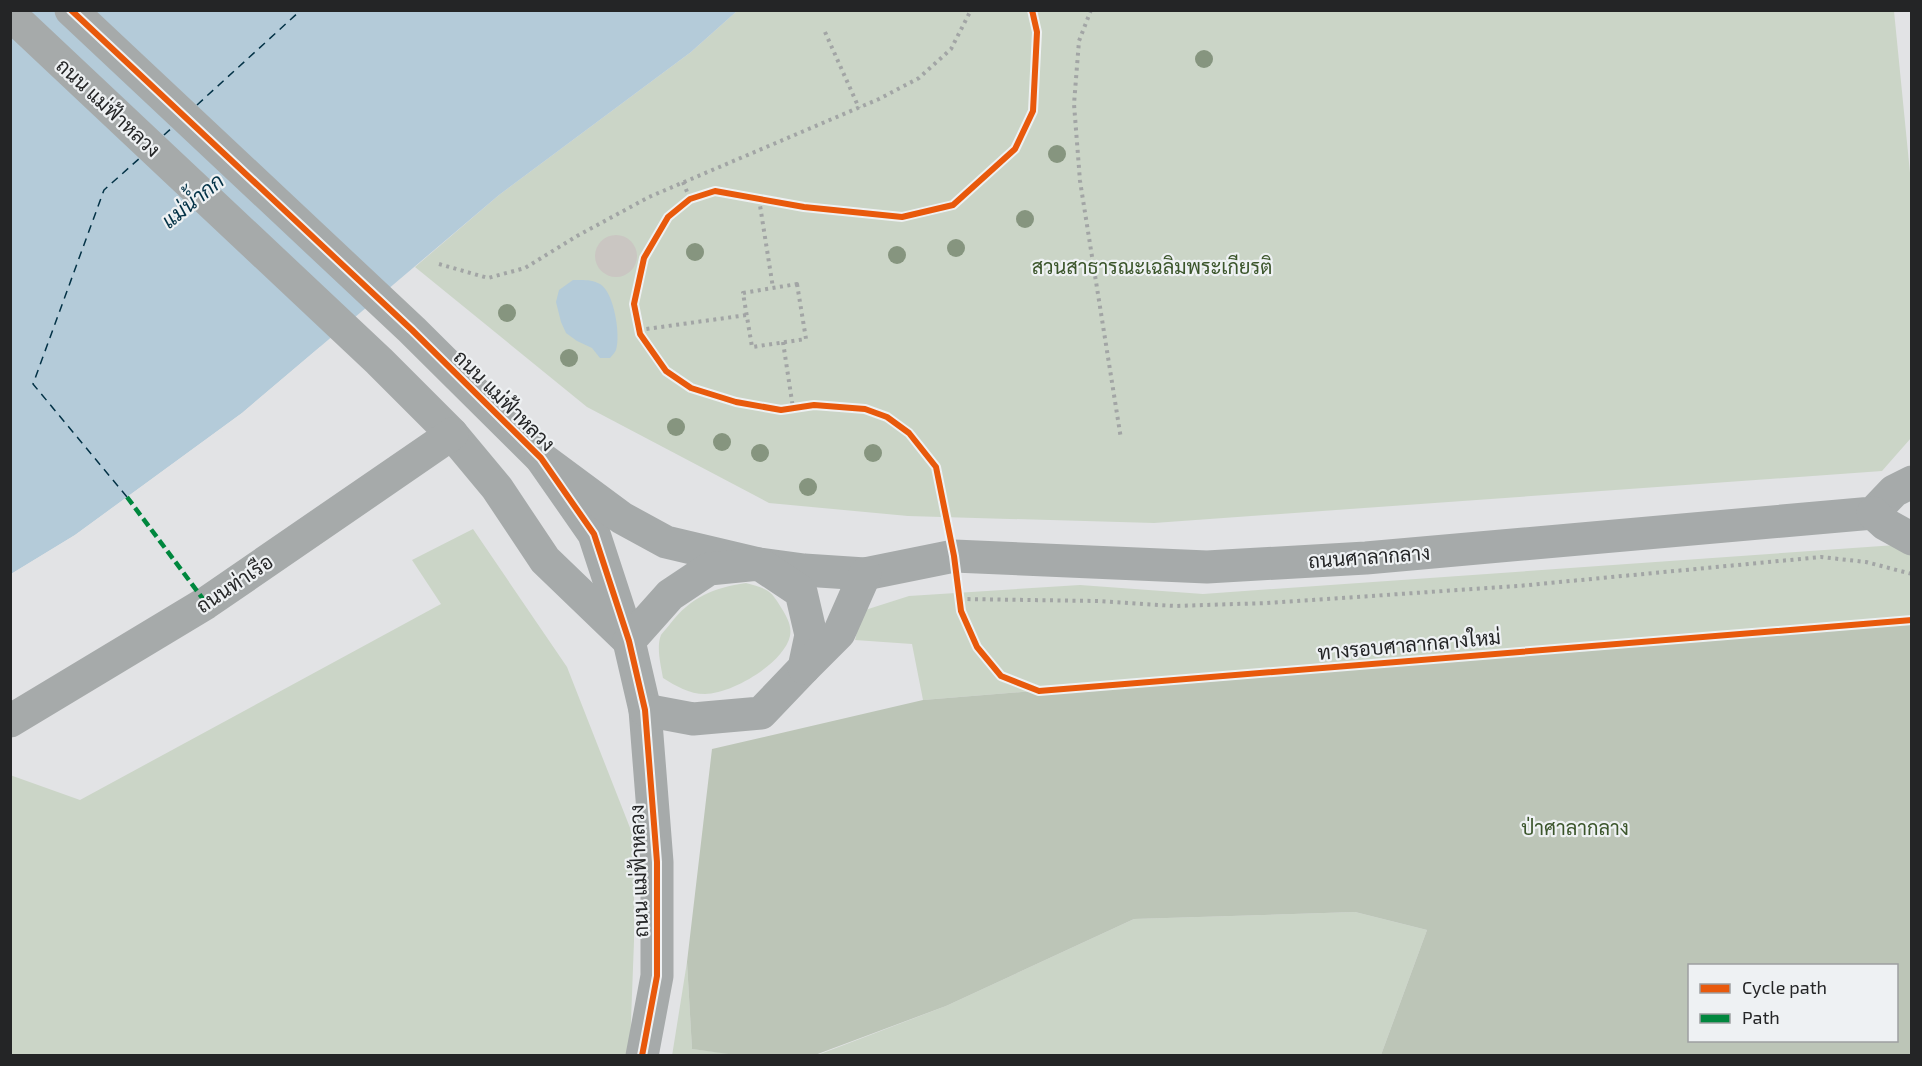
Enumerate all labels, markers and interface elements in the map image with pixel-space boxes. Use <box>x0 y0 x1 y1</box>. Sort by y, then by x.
street label: ถนน แม่ฟ้าหลวง <box>52 53 166 161</box>
water label: แม่น้ำกก <box>153 164 228 233</box>
park label: สวนสาธารณะเฉลิมพระเกียรติ <box>1032 254 1272 278</box>
street label: ถนน แม่ฟ้าหลวง <box>449 344 561 456</box>
street label: ถนนศาลากลาง <box>1307 540 1431 572</box>
street label: ถนนท่าเรือ <box>190 548 277 617</box>
street label: ทางรอบศาลากลางใหม่ <box>1316 624 1502 664</box>
street label: ถนน แม่ฟ้าหลวง <box>624 804 652 938</box>
park label: ป่าศาลากลาง <box>1521 815 1629 839</box>
legend <box>1688 964 1898 1042</box>
text: Cycle path <box>1742 976 1827 998</box>
text: Path <box>1742 1006 1780 1028</box>

